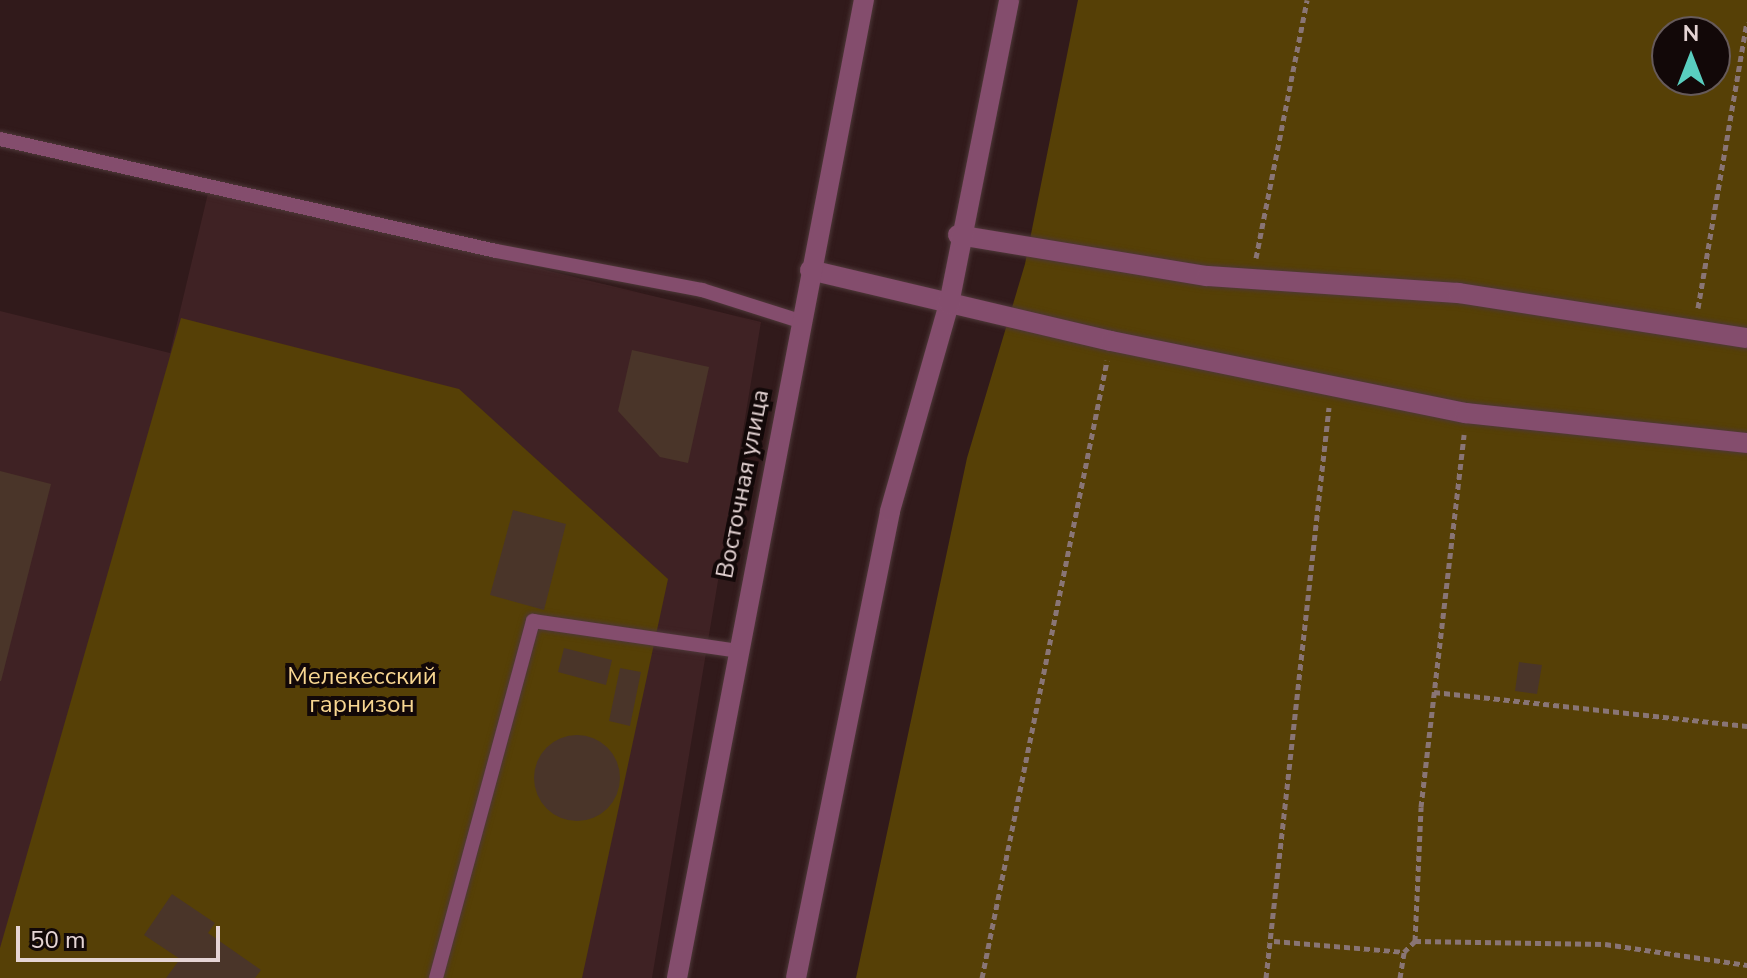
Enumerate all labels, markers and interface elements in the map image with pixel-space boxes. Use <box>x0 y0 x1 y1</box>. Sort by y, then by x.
north arrow <box>1651 16 1731 96</box>
text: N <box>1683 19 1699 49</box>
street label: Восточная улица <box>711 387 775 581</box>
park label: Мелекесский гарнизон <box>287 663 437 719</box>
scale bar <box>20 910 224 960</box>
text: 50 m <box>30 924 86 956</box>

